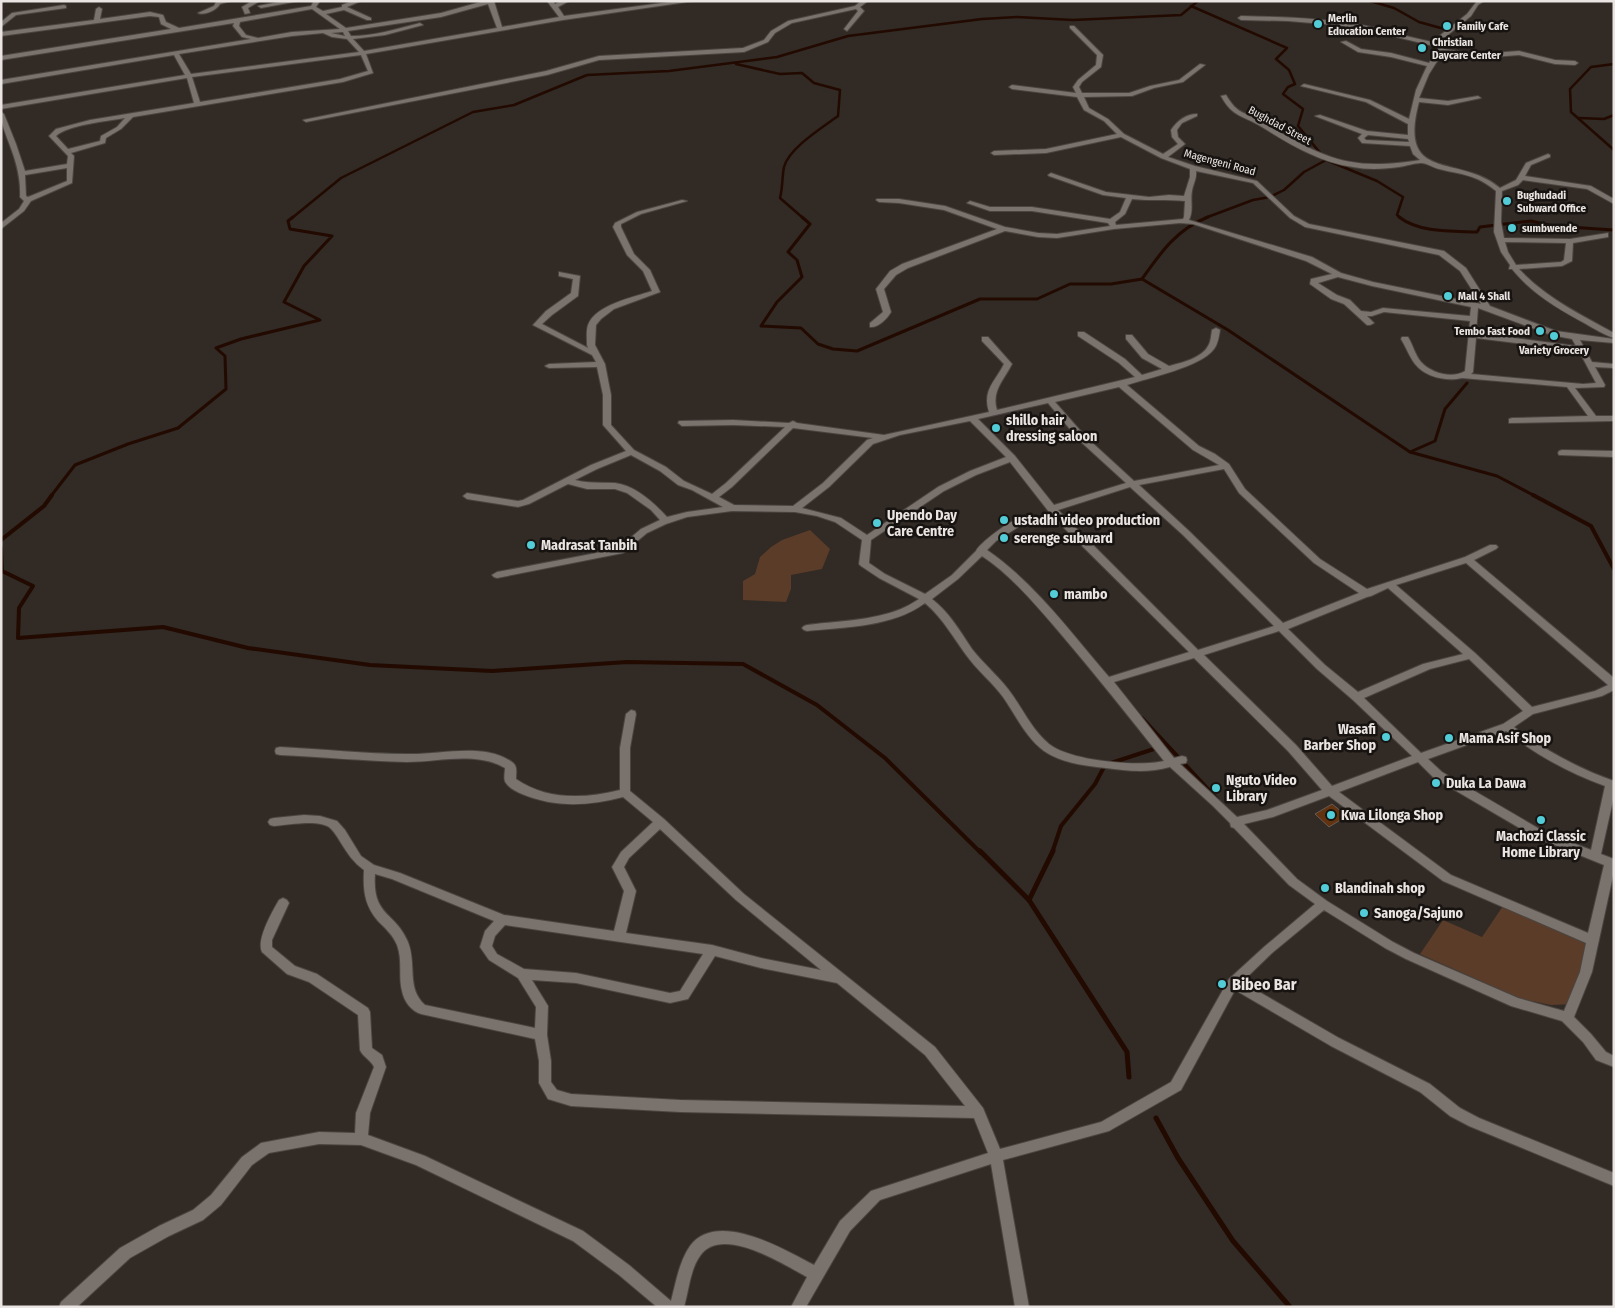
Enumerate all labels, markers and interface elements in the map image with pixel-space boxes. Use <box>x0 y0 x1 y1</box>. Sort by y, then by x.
place label: Merlin Education Center <box>1328 12 1407 38</box>
marker: Merlin Education Center <box>1312 18 1324 30</box>
marker: Family Cafe <box>1441 20 1453 32</box>
place label: Family Cafe <box>1457 20 1509 33</box>
place label: Christian Daycare Center <box>1432 36 1502 62</box>
marker: Christian Daycare Center <box>1416 42 1428 54</box>
street label: Bughdad Street <box>1246 103 1314 148</box>
street label: Magengeni Road <box>1183 147 1257 178</box>
place label: Bughudadi Subward Office <box>1517 189 1586 215</box>
marker: Bughudadi Subward Office <box>1501 195 1513 207</box>
marker: sumbwende <box>1506 222 1518 234</box>
place label: sumbwende <box>1522 222 1578 235</box>
marker: Mall 4 Shall <box>1442 290 1454 302</box>
place label: Mall 4 Shall <box>1458 290 1511 303</box>
place label: Tembo Fast Food <box>1454 325 1530 338</box>
marker: Tembo Fast Food <box>1534 325 1546 337</box>
marker: Variety Grocery <box>1548 330 1560 342</box>
place label: Variety Grocery <box>1518 344 1590 357</box>
place label: shillo hair dressing saloon <box>1006 412 1097 445</box>
marker: shillo hair dressing saloon <box>990 422 1002 434</box>
place label: Upendo Day Care Centre <box>887 507 957 540</box>
place label: ustadhi video production <box>1014 512 1160 529</box>
marker: ustadhi video production <box>998 514 1010 526</box>
marker: Upendo Day Care Centre <box>871 517 883 529</box>
place label: serenge subward <box>1014 530 1113 547</box>
marker: serenge subward <box>998 532 1010 544</box>
place label: Madrasat Tanbih <box>541 537 637 554</box>
marker: Madrasat Tanbih <box>525 539 537 551</box>
place label: mambo <box>1064 586 1108 603</box>
marker: mambo <box>1048 588 1060 600</box>
place label: Wasafi Barber Shop <box>1304 721 1376 754</box>
place label: Mama Asif Shop <box>1459 730 1552 747</box>
marker: Wasafi Barber Shop <box>1380 731 1392 743</box>
marker: Mama Asif Shop <box>1443 732 1455 744</box>
place label: Nguto Video Library <box>1226 772 1297 805</box>
place label: Duka La Dawa <box>1446 775 1526 792</box>
marker: Duka La Dawa <box>1430 777 1442 789</box>
marker: Nguto Video Library <box>1210 782 1222 794</box>
place label: Kwa Lilonga Shop <box>1341 807 1444 824</box>
marker: Kwa Lilonga Shop <box>1325 809 1337 821</box>
marker: Machozi Classic Home Library <box>1535 814 1547 826</box>
place label: Machozi Classic Home Library <box>1496 828 1587 861</box>
place label: Blandinah shop <box>1335 880 1426 897</box>
marker: Blandinah shop <box>1319 882 1331 894</box>
place label: Sanoga/Sajuno <box>1374 905 1463 922</box>
marker: Sanoga/Sajuno <box>1358 907 1370 919</box>
place label: Bibeo Bar <box>1232 975 1297 994</box>
marker: Bibeo Bar <box>1216 978 1228 990</box>

